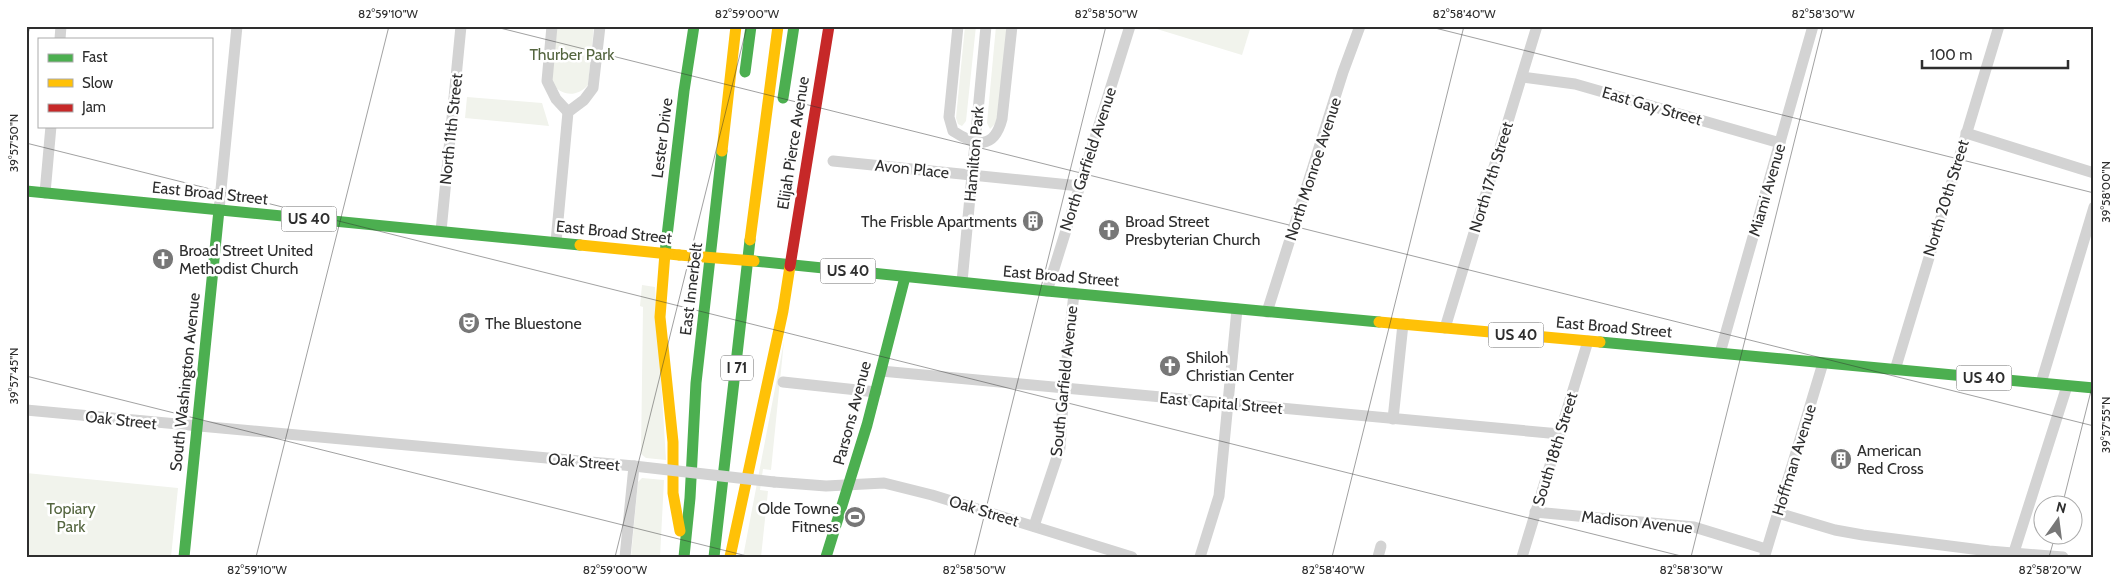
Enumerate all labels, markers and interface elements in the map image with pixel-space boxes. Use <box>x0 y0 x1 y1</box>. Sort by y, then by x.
text: 82°59'10"W <box>358 6 419 21</box>
text: 82°59'00"W <box>715 6 780 21</box>
text: 82°58'50"W <box>1075 6 1138 21</box>
text: 82°58'40"W <box>1432 6 1496 21</box>
text: 82°58'30"W <box>1792 6 1855 21</box>
legend <box>38 38 212 128</box>
scale bar <box>1922 38 2069 70</box>
park label: Thurber Park <box>529 45 615 64</box>
text: 100 m <box>1930 46 1972 64</box>
text: Fast <box>82 48 107 66</box>
street label: North 11th Street <box>436 72 466 186</box>
text: Slow <box>82 74 113 92</box>
street label: Elijah Pierce Avenue <box>773 75 813 211</box>
street label: East Gay Street <box>1600 83 1705 130</box>
street label: North Garfield Avenue <box>1056 85 1120 233</box>
street label: North Monroe Avenue <box>1281 95 1345 243</box>
street label: Lester Drive <box>648 97 676 179</box>
text: Jam <box>81 98 106 116</box>
street label: Hamilton Park <box>960 105 988 202</box>
text: 39°57'50"N <box>6 114 21 172</box>
street label: North 17th Street <box>1465 119 1517 235</box>
street label: North 20th Street <box>1919 137 1973 259</box>
street label: Miami Avenue <box>1745 141 1789 239</box>
street label: Avon Place <box>874 156 950 182</box>
text: 39°58'00"N <box>2098 161 2113 223</box>
street label: East Broad Street <box>151 177 270 209</box>
road number: US 40 <box>282 206 336 232</box>
building icon: The Frisble Apartments <box>1021 209 1045 233</box>
place label: The Frisble Apartments <box>861 212 1017 231</box>
place label: Broad Street Presbyterian Church <box>1125 212 1260 249</box>
street label: East Broad Street <box>555 216 674 248</box>
church icon: Broad Street Presbyterian Church <box>1097 218 1121 242</box>
place label: Broad Street United Methodist Church <box>179 241 313 278</box>
street label: East Innerbelt <box>676 241 706 337</box>
church icon: Broad Street United Methodist Church <box>151 247 175 271</box>
road number: US 40 <box>820 258 876 284</box>
street label: East Broad Street <box>1002 261 1120 291</box>
street label: South Washington Avenue <box>166 292 204 472</box>
street label: South Garfield Avenue <box>1047 305 1081 457</box>
theatre icon: The Bluestone <box>457 311 481 335</box>
street label: East Broad Street <box>1555 312 1673 342</box>
place label: The Bluestone <box>485 314 582 333</box>
road number: US 40 <box>1488 322 1544 348</box>
text: 39°57'45"N <box>6 348 21 404</box>
place label: Shiloh Christian Center <box>1186 348 1295 385</box>
church icon: Shiloh Christian Center <box>1158 354 1182 378</box>
road number: I 71 <box>721 356 753 380</box>
street label: Parsons Avenue <box>829 359 875 467</box>
road number: US 40 <box>1956 366 2012 390</box>
street label: East Capital Street <box>1159 388 1284 418</box>
street label: South 18th Street <box>1529 389 1581 508</box>
text: 39°57'55"N <box>2098 397 2113 453</box>
street label: Hoffman Avenue <box>1768 402 1820 518</box>
street label: Oak Street <box>84 407 158 433</box>
place label: American Red Cross <box>1857 441 1924 478</box>
building icon: American Red Cross <box>1829 447 1853 471</box>
street label: Oak Street <box>547 449 621 475</box>
street label: Oak Street <box>947 491 1022 531</box>
north arrow <box>2032 496 2082 546</box>
text: N <box>2054 497 2068 517</box>
park label: Topiary Park <box>46 499 96 536</box>
place label: Olde Towne Fitness <box>758 499 839 536</box>
sports icon: Olde Towne Fitness <box>843 505 867 529</box>
street label: Madison Avenue <box>1581 507 1693 537</box>
text: 82°59'10"W <box>227 562 288 577</box>
text: 82°59'00"W <box>583 562 648 577</box>
text: 82°58'50"W <box>943 562 1006 577</box>
text: 82°58'40"W <box>1301 562 1365 577</box>
text: 82°58'30"W <box>1660 562 1723 577</box>
text: 82°58'20"W <box>2019 562 2082 577</box>

